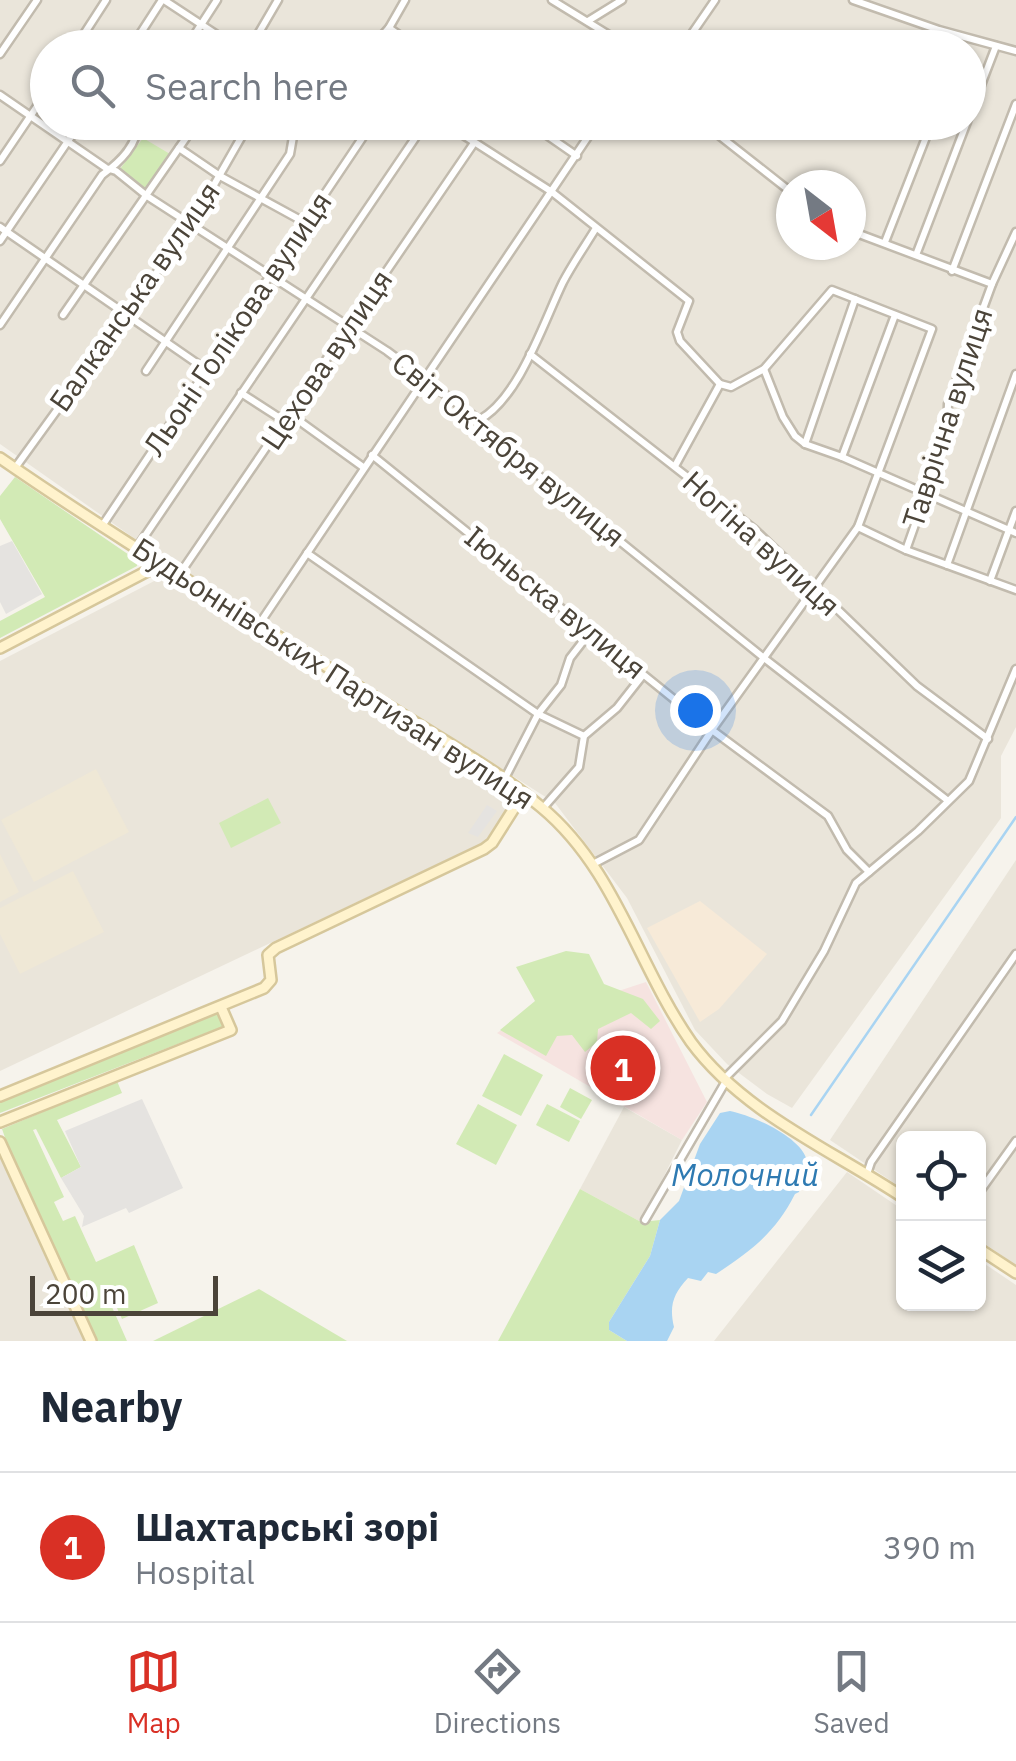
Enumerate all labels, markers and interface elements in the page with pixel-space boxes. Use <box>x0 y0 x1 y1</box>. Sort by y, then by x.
search box <box>30 30 986 140</box>
icon: search <box>65 58 120 113</box>
text: Search here <box>145 61 349 110</box>
north arrow <box>776 170 866 260</box>
street label: Балканська вулиця <box>40 174 228 419</box>
street label: Льоні Голікова вулиця <box>134 184 340 463</box>
street label: Цехова вулиця <box>251 262 400 457</box>
street label: Таврічна вулиця <box>893 303 1001 533</box>
street label: Світ Октября вулиця <box>384 343 633 555</box>
street label: Ногіна вулиця <box>675 462 849 624</box>
street label: Iюньска вулиця <box>457 517 655 687</box>
street label: Будьоннівських Партизан вулиця <box>126 528 542 817</box>
your location <box>670 685 721 736</box>
pin: 1 <box>590 1030 656 1106</box>
map controls <box>896 1131 986 1311</box>
button: locate <box>896 1131 986 1221</box>
water label: Молочний <box>671 1153 819 1195</box>
button: layers <box>896 1221 986 1311</box>
scale bar <box>30 1271 218 1316</box>
text: 200 m <box>45 1275 126 1312</box>
text: Nearby <box>40 1379 182 1434</box>
text: Шахтарські зорі <box>135 1502 439 1551</box>
text: 1 <box>63 1526 82 1568</box>
text: 390 m <box>883 1526 976 1568</box>
text: Hospital <box>135 1551 255 1593</box>
tab: Map <box>126 1644 181 1741</box>
tab: Directions <box>434 1644 561 1741</box>
tab: Saved <box>814 1644 890 1741</box>

